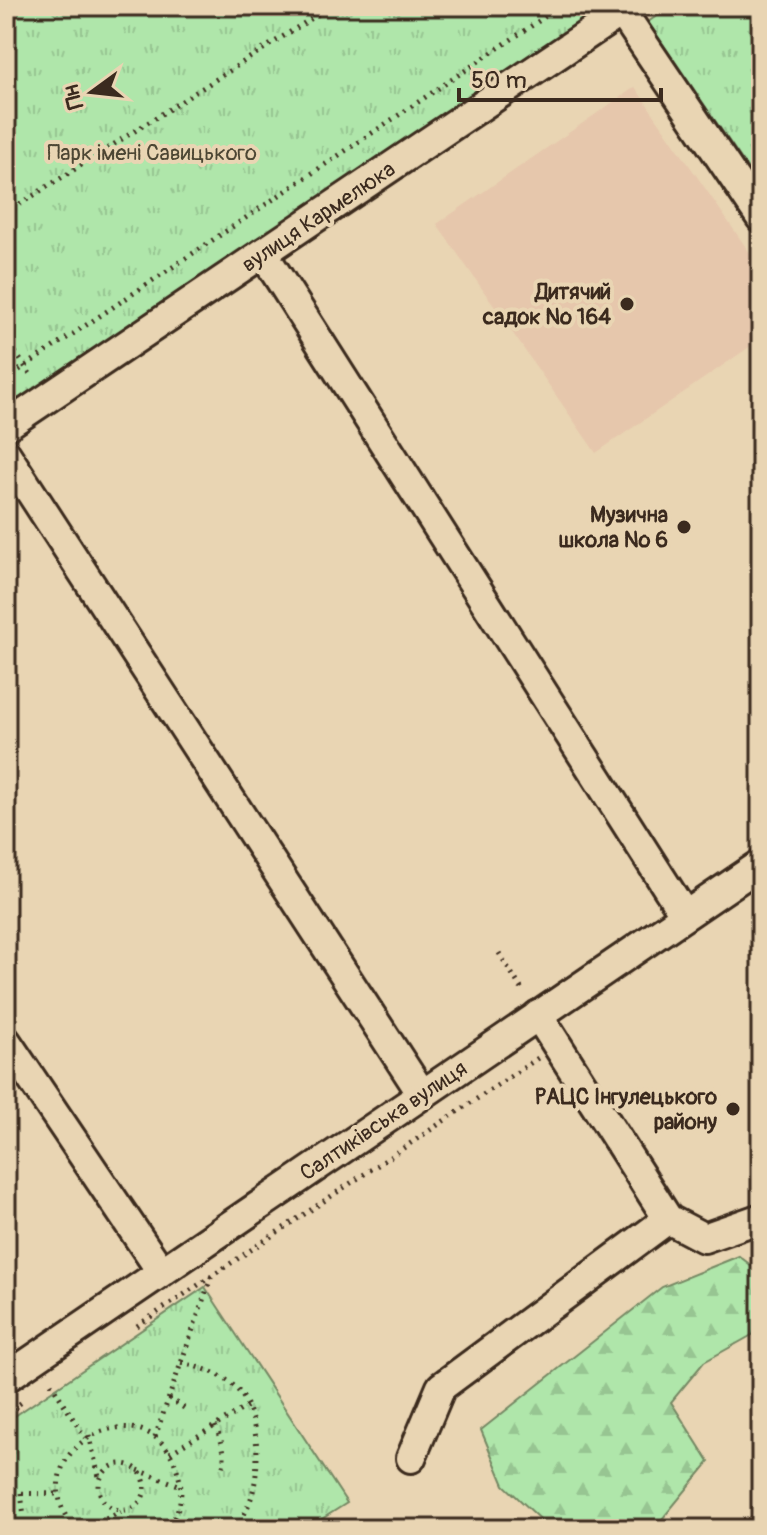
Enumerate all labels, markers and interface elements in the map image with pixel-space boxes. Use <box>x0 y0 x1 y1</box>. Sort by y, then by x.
north arrow <box>52 52 132 132</box>
scale bar <box>459 52 661 102</box>
text: 50 m <box>471 66 527 95</box>
text: Пн <box>57 82 90 112</box>
park label: Парк імені Савицького <box>47 139 257 167</box>
street label: вулиця Кармелюка <box>236 155 401 279</box>
place label: Дитячий садок № 164 <box>482 278 611 331</box>
marker: Дитячий садок № 164 <box>618 295 636 313</box>
place label: Музична школа № 6 <box>558 501 668 554</box>
marker: Музична школа № 6 <box>675 518 693 536</box>
street label: Салтиківська вулиця <box>295 1055 472 1187</box>
place label: РАЦС Інгулецького району <box>535 1083 718 1136</box>
marker: РАЦС Інгулецького району <box>724 1100 742 1118</box>

